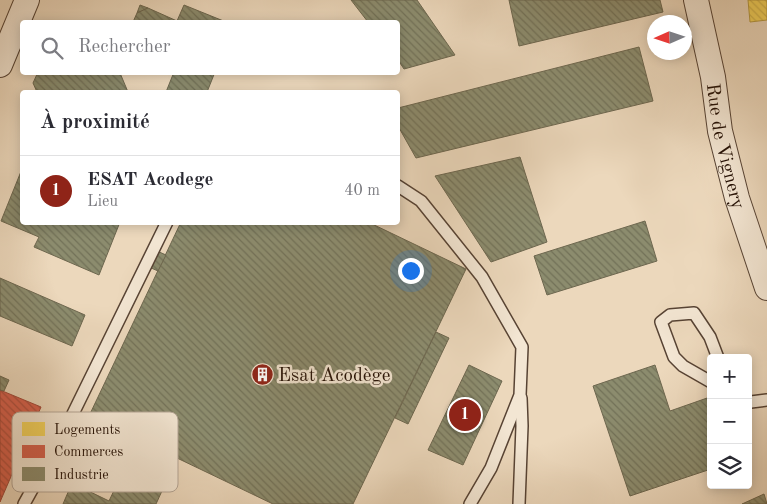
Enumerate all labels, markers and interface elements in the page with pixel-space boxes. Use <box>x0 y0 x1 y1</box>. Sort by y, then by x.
north arrow <box>647 15 692 60</box>
search box <box>20 20 400 75</box>
icon: search <box>38 34 66 62</box>
text: Rechercher <box>78 38 171 57</box>
street label: Rue de Vignery <box>702 82 747 212</box>
text: À proximité <box>40 112 150 133</box>
text: ESAT Acodege <box>87 171 214 190</box>
text: 1 <box>51 183 61 199</box>
text: 40 m <box>344 183 380 199</box>
text: Lieu <box>87 194 118 210</box>
your location <box>398 258 424 284</box>
map controls <box>707 354 752 489</box>
button: + <box>707 354 752 399</box>
building icon: Esat Acodège <box>250 362 274 386</box>
place label: Esat Acodège <box>278 367 391 386</box>
pin: 1 <box>449 396 481 434</box>
button: − <box>707 399 752 444</box>
legend <box>12 412 178 492</box>
text: Logements <box>54 423 120 437</box>
button: layers <box>707 444 752 489</box>
text: Commerces <box>54 445 123 459</box>
text: Industrie <box>54 468 109 482</box>

